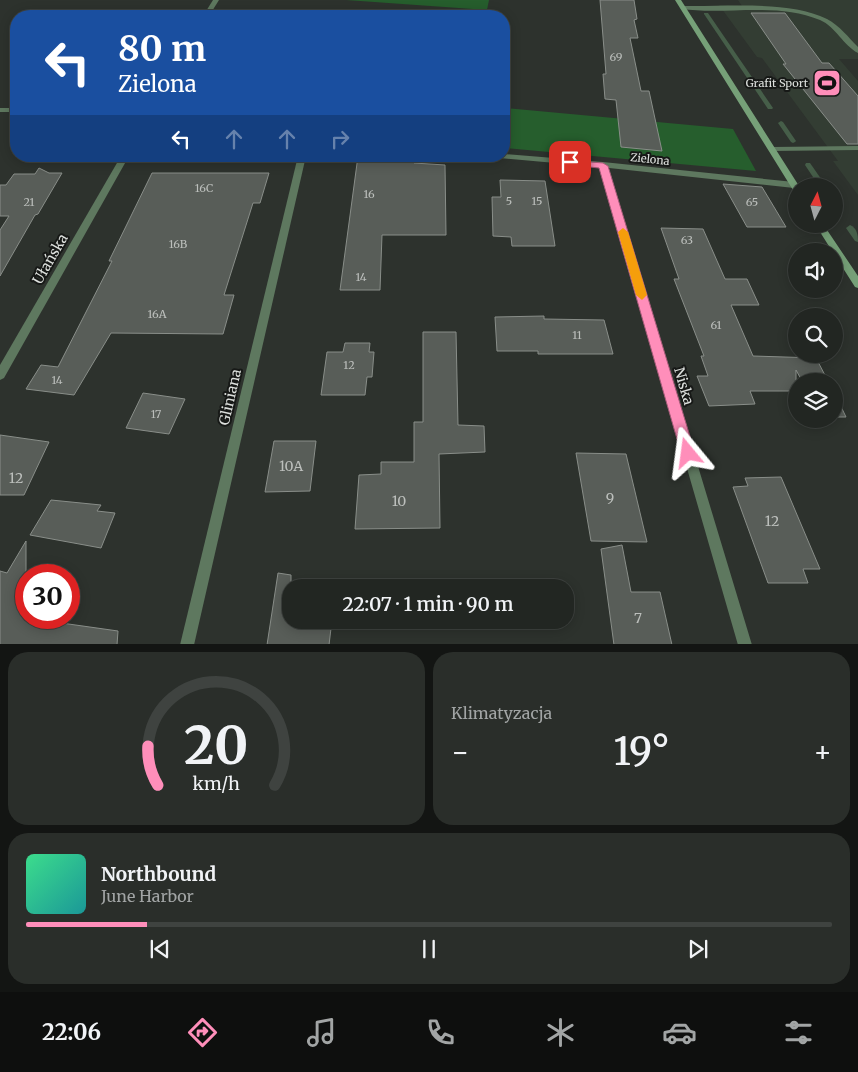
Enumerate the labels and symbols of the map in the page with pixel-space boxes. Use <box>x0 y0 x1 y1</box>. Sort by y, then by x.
house number: 69 <box>609 50 623 64</box>
sports icon: Grafit Sport <box>812 68 842 98</box>
place label: Grafit Sport <box>746 76 809 90</box>
pin <box>549 141 591 183</box>
street label: Zielona <box>630 150 670 168</box>
north arrow <box>788 178 842 232</box>
house number: 16C <box>195 181 213 195</box>
house number: 16 <box>363 187 375 201</box>
house number: 5 <box>506 194 512 208</box>
house number: 15 <box>531 194 543 208</box>
house number: 21 <box>23 195 35 209</box>
house number: 65 <box>746 195 758 209</box>
street label: Ułańska <box>28 230 72 287</box>
house number: 63 <box>681 233 693 247</box>
house number: 16B <box>169 237 188 251</box>
house number: 14 <box>355 270 367 284</box>
house number: 16A <box>148 307 167 321</box>
house number: 61 <box>711 318 721 332</box>
house number: 11 <box>572 328 582 342</box>
house number: 12 <box>343 358 355 372</box>
street label: Niska <box>670 365 698 407</box>
street label: Gliniana <box>215 367 245 427</box>
house number: 14 <box>51 373 63 387</box>
house number: 17 <box>151 407 161 421</box>
position arrow <box>661 426 713 478</box>
house number: 10A <box>279 457 303 475</box>
house number: 12 <box>9 469 23 487</box>
house number: 9 <box>606 489 614 507</box>
house number: 10 <box>392 492 406 510</box>
house number: 12 <box>765 512 779 530</box>
speed limit sign: 30 <box>15 564 80 629</box>
house number: 7 <box>634 609 642 627</box>

